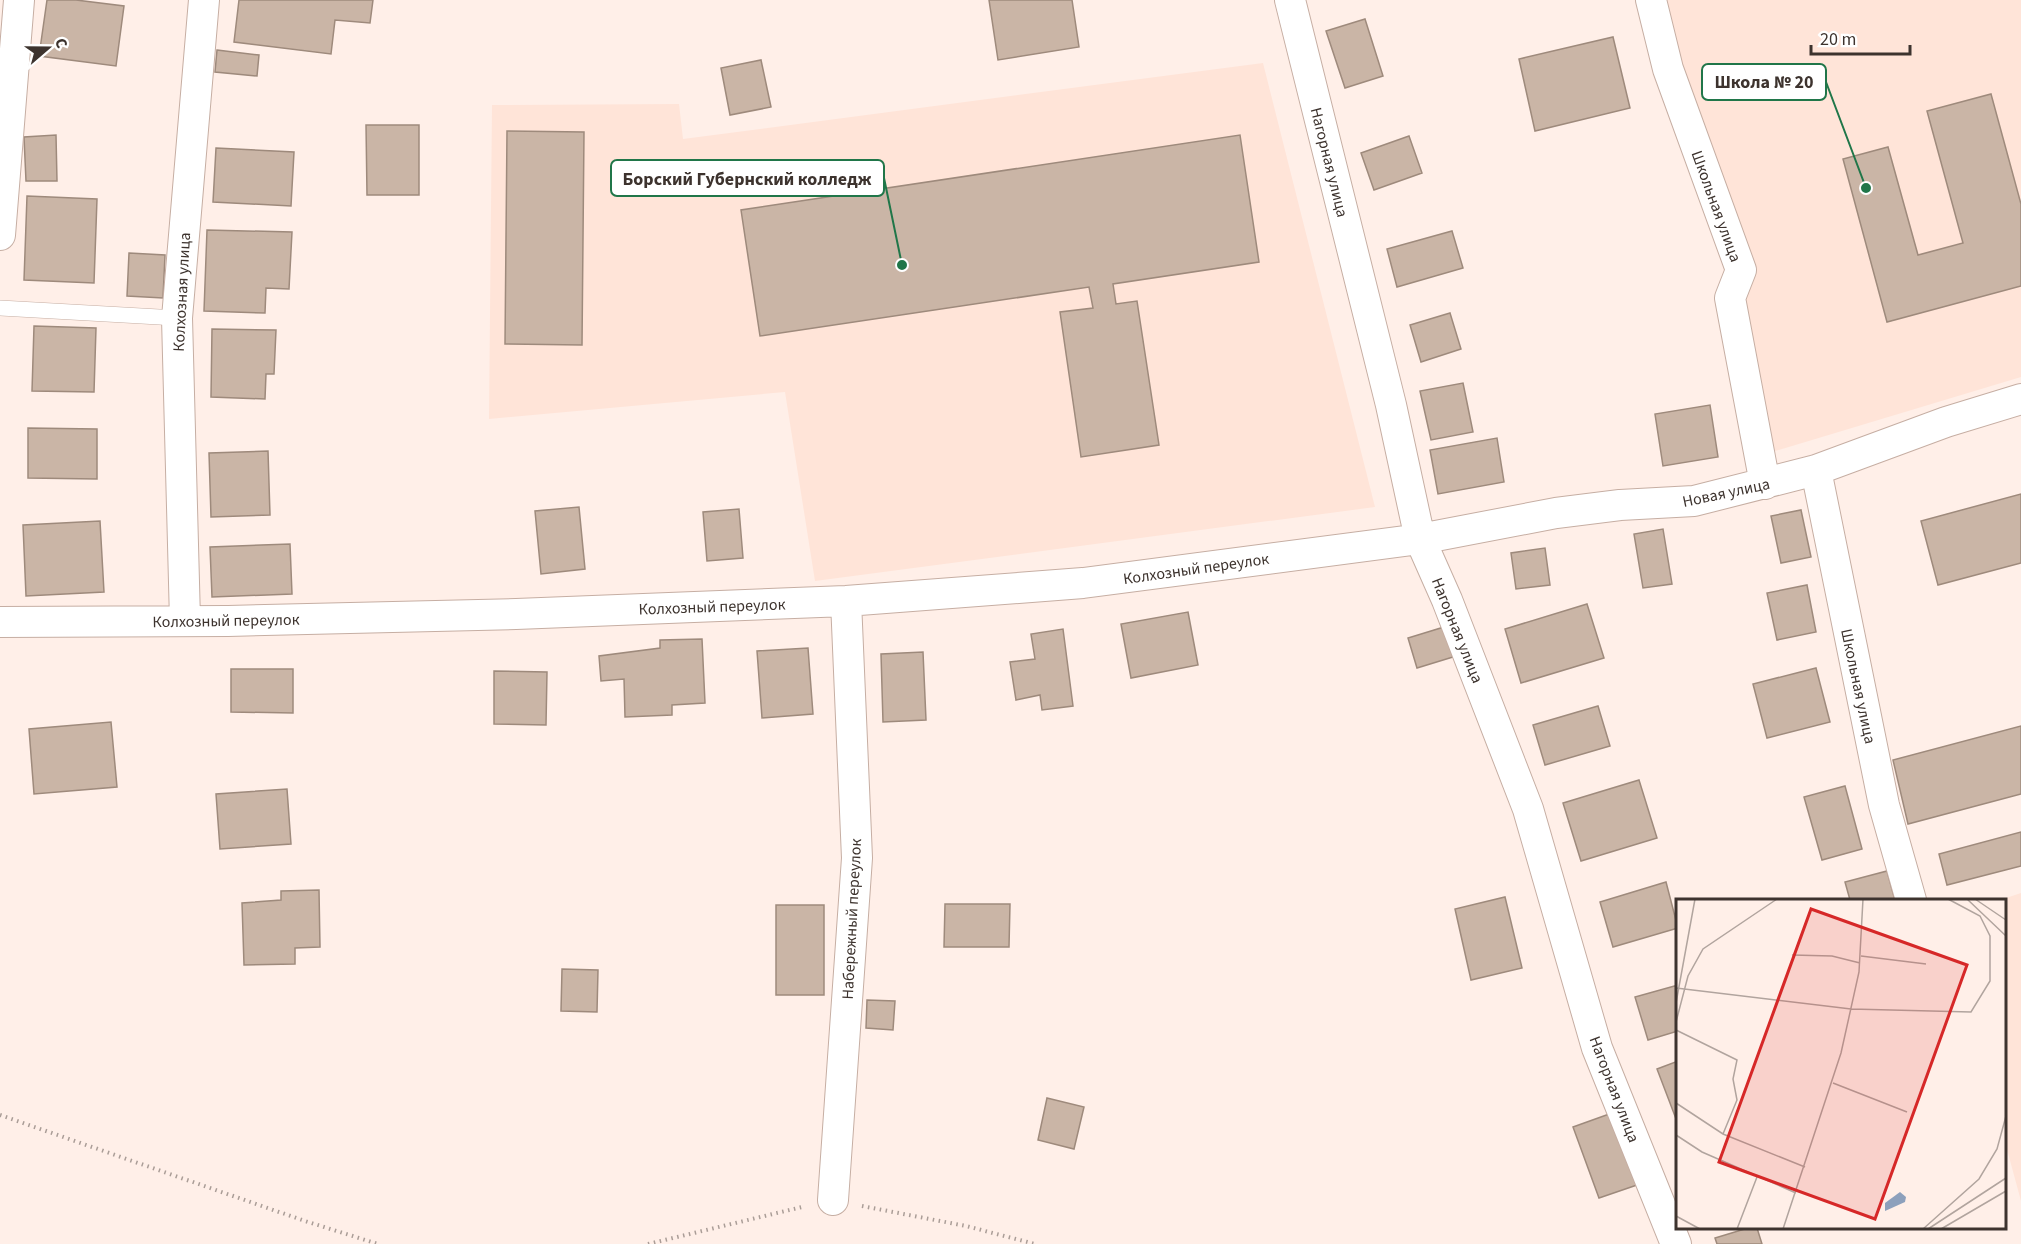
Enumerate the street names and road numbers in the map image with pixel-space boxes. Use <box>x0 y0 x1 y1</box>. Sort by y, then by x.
street label: Нагорная улица <box>1305 105 1353 219</box>
street label: Школьная улица <box>1686 148 1746 265</box>
street label: Колхозная улица <box>168 232 196 352</box>
street label: Новая улица <box>1681 473 1772 513</box>
street label: Колхозный переулок <box>1122 548 1271 590</box>
street label: Нагорная улица <box>1426 574 1488 687</box>
street label: Колхозный переулок <box>638 593 786 621</box>
street label: Колхозный переулок <box>152 609 300 633</box>
street label: Школьная улица <box>1835 627 1881 746</box>
street label: Набережный переулок <box>837 838 867 1000</box>
street label: Нагорная улица <box>1584 1033 1644 1146</box>

